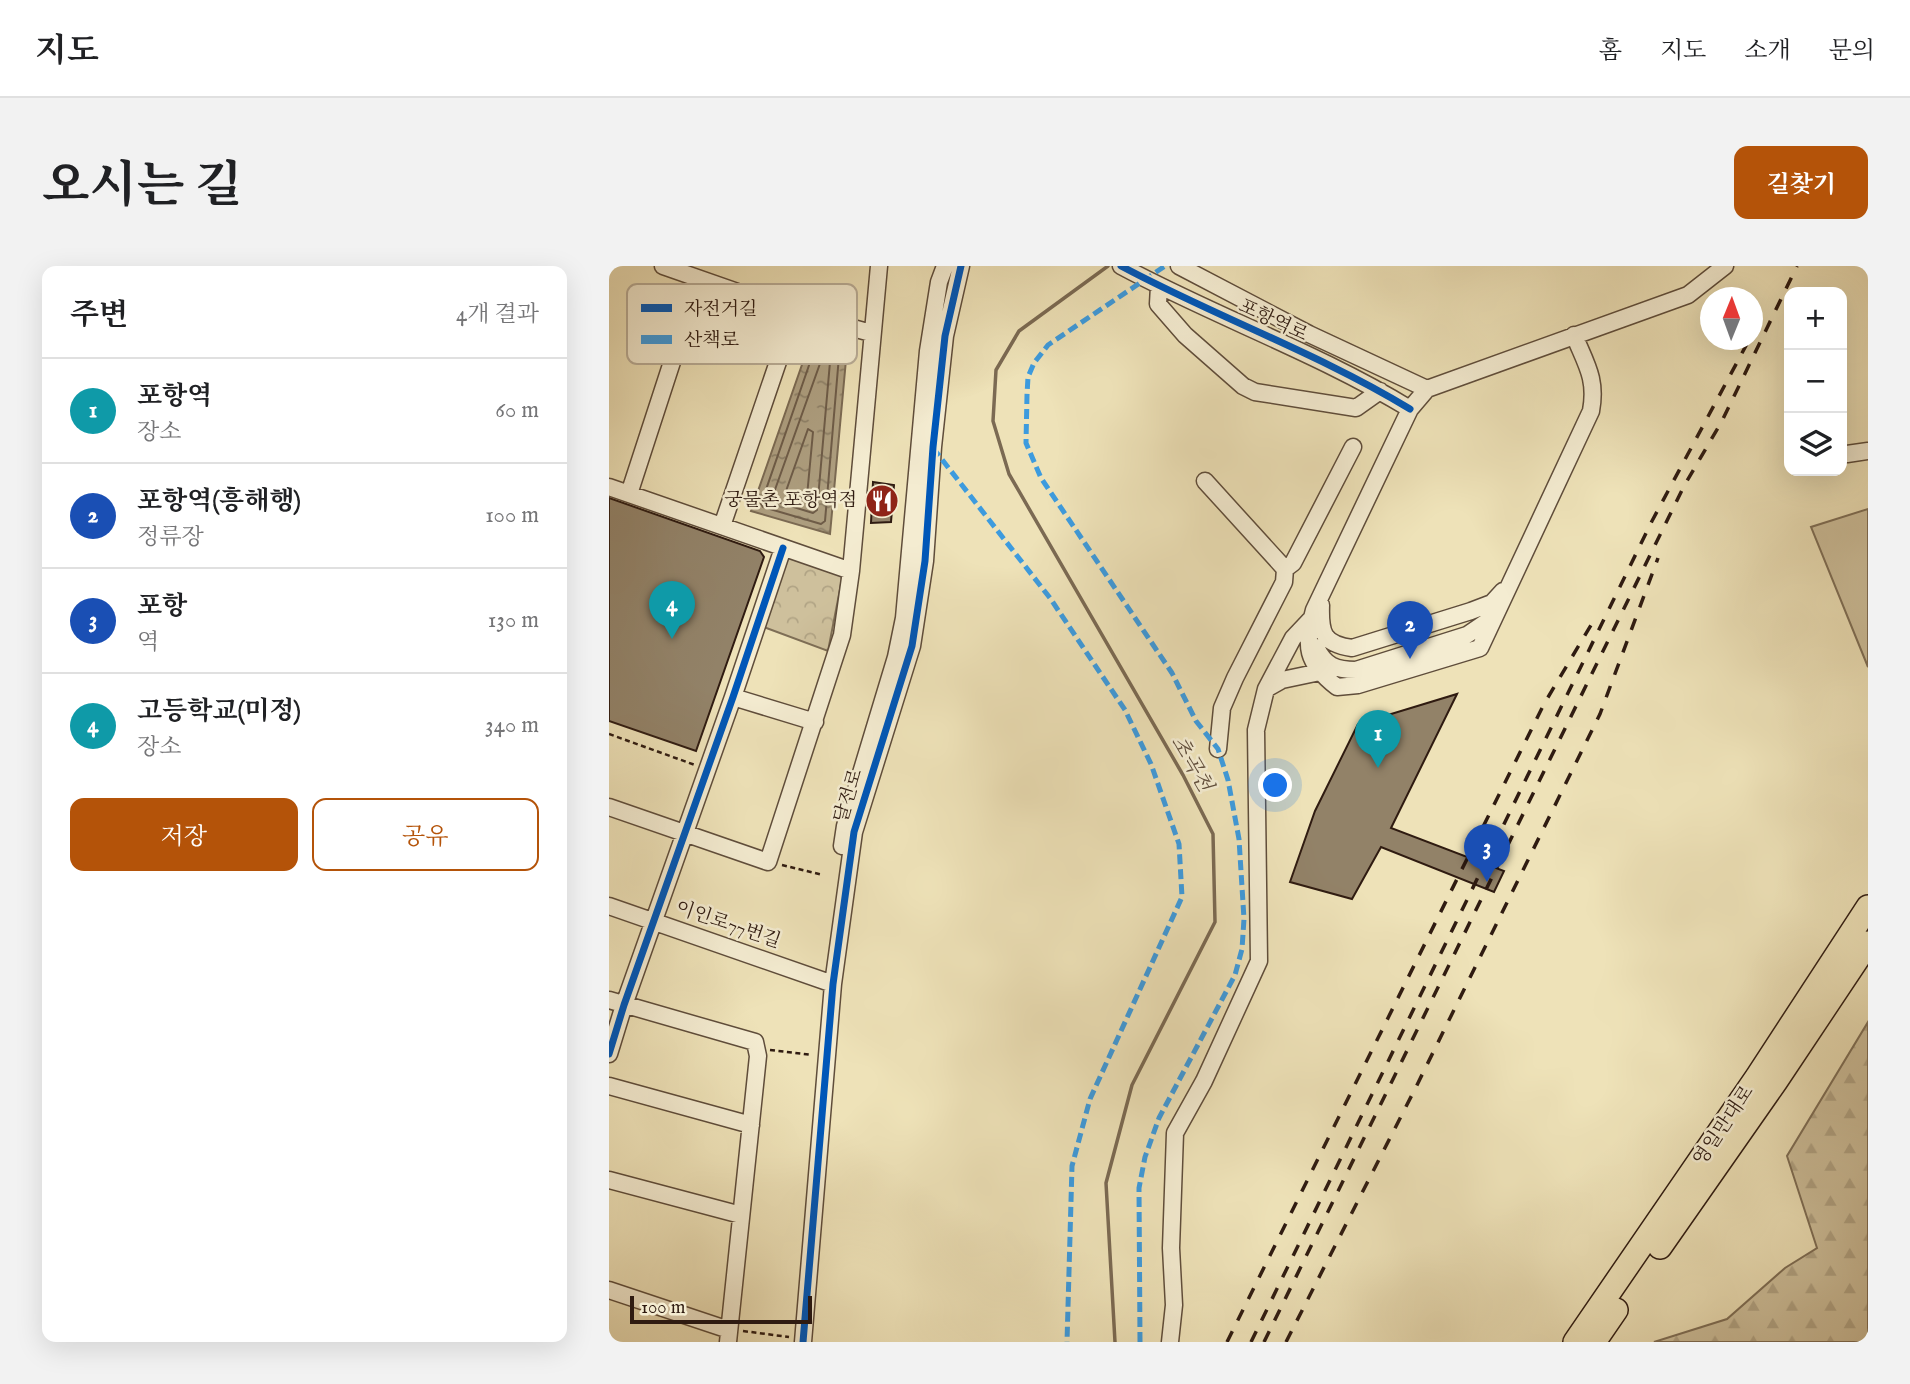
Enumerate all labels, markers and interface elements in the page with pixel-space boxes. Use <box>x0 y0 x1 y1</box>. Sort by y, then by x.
text: 지도 <box>35 31 99 73</box>
text: 홈 <box>1599 36 1622 67</box>
text: 지도 <box>1660 36 1706 67</box>
text: 소개 <box>1744 36 1791 67</box>
text: 문의 <box>1829 36 1875 67</box>
button: 길찾기 <box>1734 146 1868 219</box>
text: 오시는 길 <box>42 157 242 219</box>
legend <box>627 284 857 364</box>
north arrow <box>1700 287 1763 350</box>
map controls <box>1784 287 1847 476</box>
button: + <box>1784 287 1847 350</box>
street label: 포항역로 <box>1235 295 1311 347</box>
text: 주변 <box>70 297 128 335</box>
text: 자전거길 <box>684 298 757 322</box>
text: 4개 결과 <box>456 300 539 329</box>
text: 산책로 <box>684 329 739 353</box>
button: − <box>1784 350 1847 413</box>
text: 포항역 <box>137 380 212 413</box>
text: 1 <box>89 396 97 425</box>
text: 60 m <box>495 396 539 425</box>
button: layers <box>1784 413 1847 476</box>
text: 장소 <box>137 418 181 447</box>
restaurant icon: 궁물촌 포항역점 <box>863 482 901 520</box>
text: 포항역(흥해행) <box>137 485 301 518</box>
place label: 궁물촌 포항역점 <box>724 489 857 513</box>
text: 2 <box>88 501 98 530</box>
text: 100 m <box>485 501 539 530</box>
text: 정류장 <box>137 523 204 552</box>
pin: 4 <box>649 581 695 639</box>
text: 포항 <box>137 590 187 623</box>
pin: 2 <box>1387 601 1433 659</box>
text: 3 <box>89 606 97 635</box>
text: 130 m <box>488 606 539 635</box>
text: 역 <box>137 628 159 657</box>
text: 고등학교(미정) <box>137 695 301 728</box>
pin: 1 <box>1355 710 1401 768</box>
text: 4 <box>87 711 99 740</box>
text: 340 m <box>485 711 539 740</box>
water label: 초곡천 <box>1164 731 1219 799</box>
text: 장소 <box>137 733 181 762</box>
street label: 달전로 <box>829 766 869 826</box>
your location <box>1258 768 1292 802</box>
button: 저장 <box>70 798 298 871</box>
button: 공유 <box>312 798 539 871</box>
pin: 3 <box>1464 824 1510 882</box>
street label: 이인로77번길 <box>672 896 784 954</box>
street label: 영일만대로 <box>1688 1081 1760 1171</box>
scale bar <box>630 1293 812 1325</box>
text: 100 m <box>641 1296 685 1320</box>

